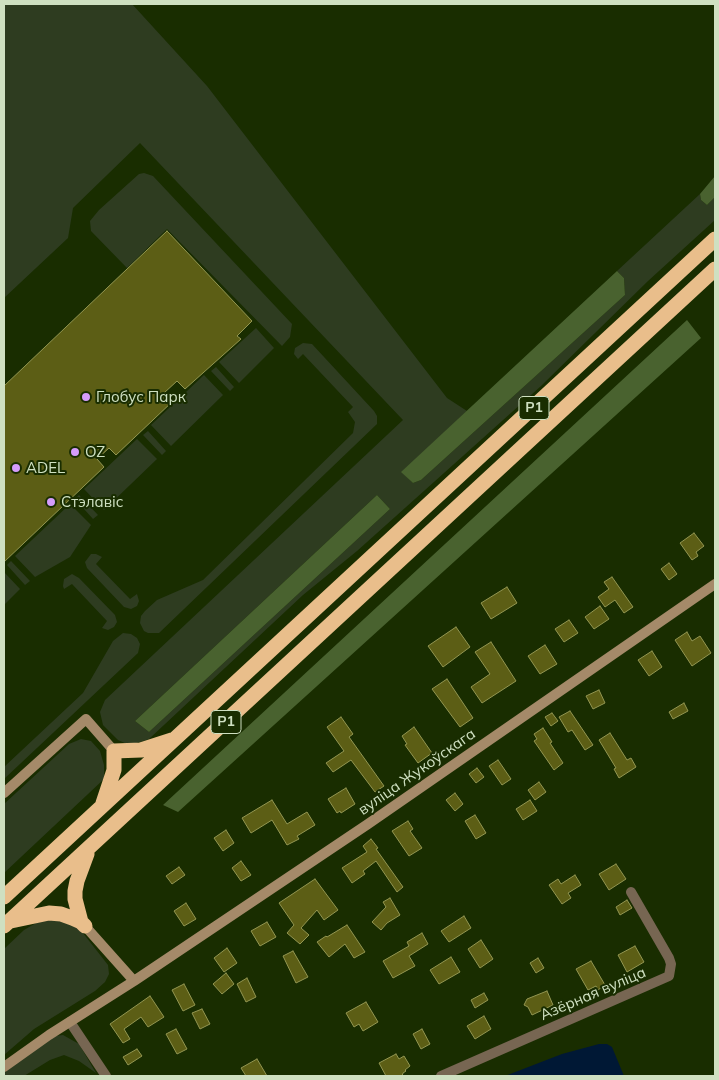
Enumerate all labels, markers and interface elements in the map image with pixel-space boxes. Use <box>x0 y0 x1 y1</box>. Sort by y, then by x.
place label: Глобус Парк <box>96 388 186 406</box>
marker: Глобус Парк <box>80 391 92 403</box>
road number: Р1 <box>519 396 549 419</box>
place label: OZ <box>85 443 105 461</box>
marker: OZ <box>69 446 81 458</box>
place label: ADEL <box>26 459 65 477</box>
marker: ADEL <box>10 462 22 474</box>
place label: Стэлавіс <box>61 493 123 511</box>
marker: Стэлавіс <box>45 496 57 508</box>
road number: Р1 <box>211 710 241 734</box>
street label: вуліца Жукоўскага <box>355 725 479 819</box>
street label: Азёрная вуліца <box>537 964 649 1024</box>

